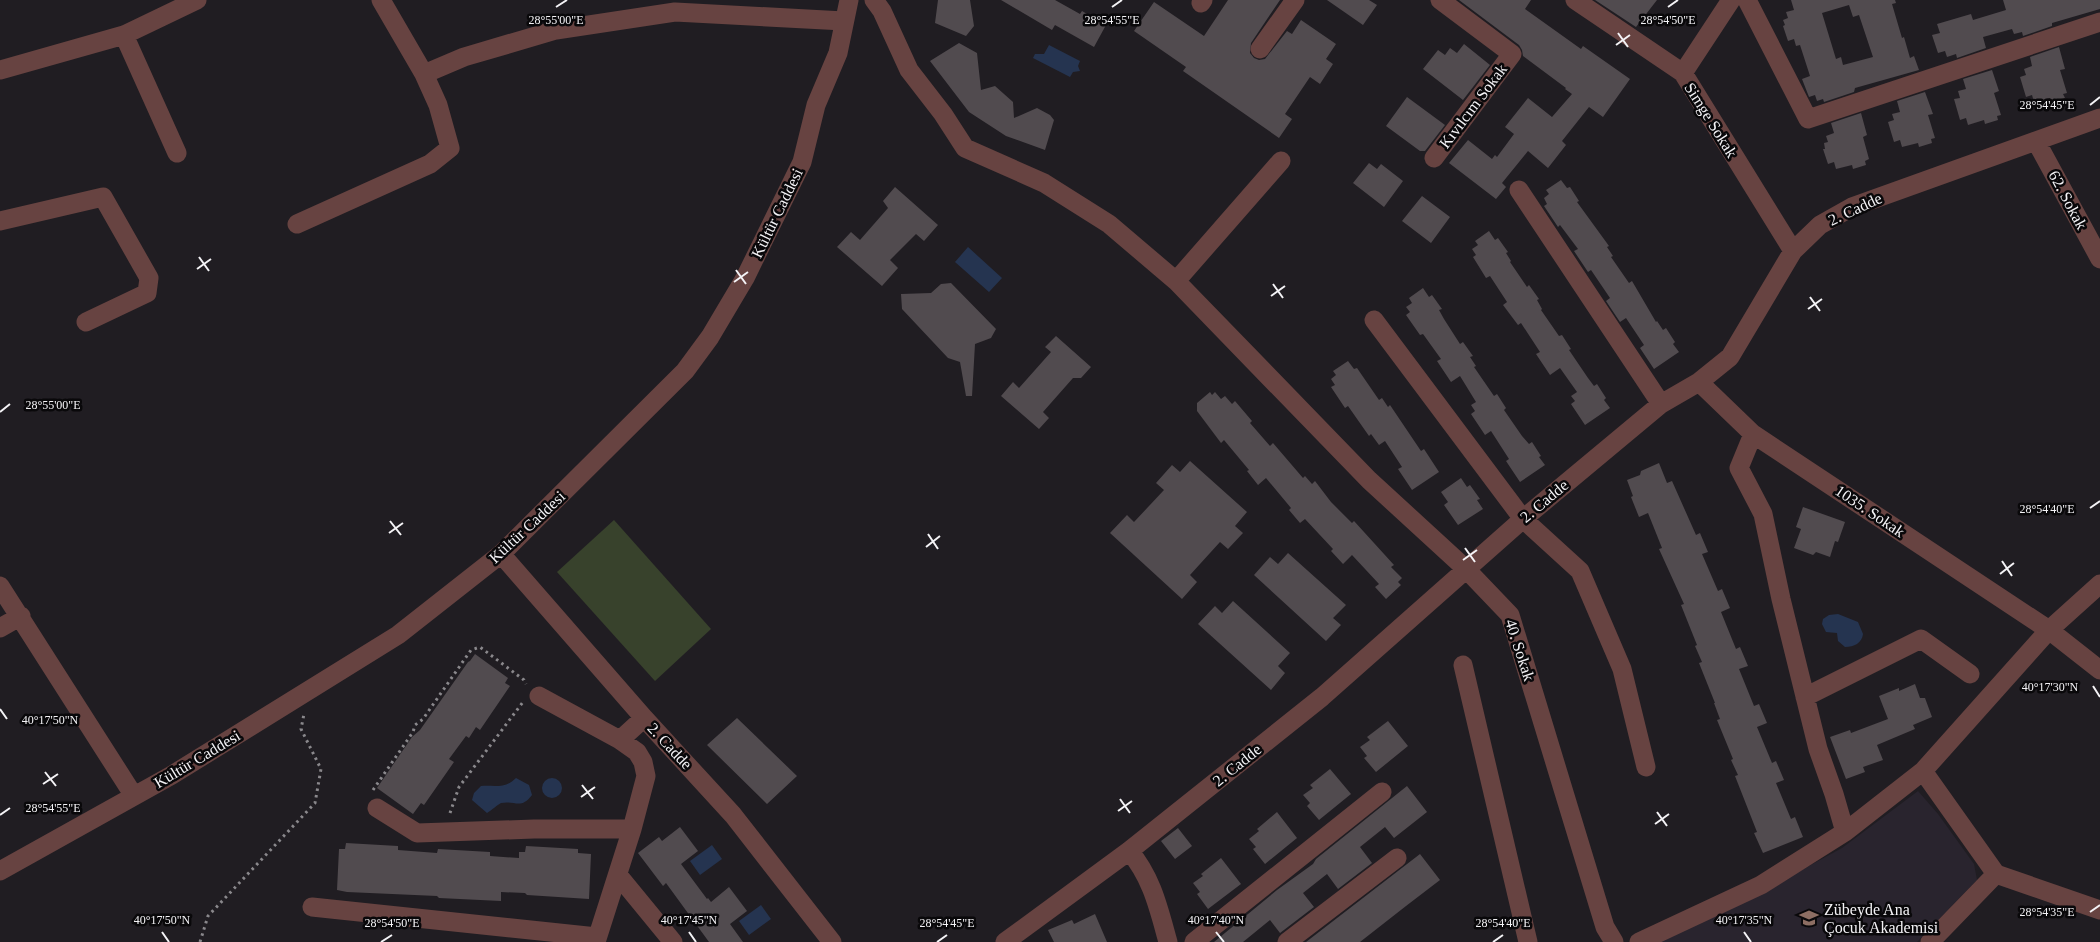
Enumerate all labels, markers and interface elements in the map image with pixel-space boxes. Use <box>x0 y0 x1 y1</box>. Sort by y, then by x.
text: 28°55'00"E <box>528 13 584 27</box>
text: 28°54'55"E <box>1084 13 1140 27</box>
text: 28°54'50"E <box>1640 13 1696 27</box>
street label: Kıvılcım Sokak <box>1436 61 1510 151</box>
street label: Simge Sokak <box>1680 80 1741 161</box>
text: 28°54'45"E <box>2019 98 2075 112</box>
street label: Kültür Caddesi <box>748 165 806 260</box>
street label: 62. Sokak <box>2045 168 2091 232</box>
street label: 2. Cadde <box>1826 189 1884 229</box>
text: 28°55'00"E <box>25 398 81 412</box>
street label: 2. Cadde <box>1517 476 1571 526</box>
street label: 1035. Sokak <box>1832 482 1908 540</box>
street label: Kültür Caddesi <box>486 487 569 566</box>
text: 28°54'40"E <box>2019 502 2075 516</box>
street label: 40. Sokak <box>1502 617 1538 683</box>
text: 40°17'30"N <box>2022 680 2079 694</box>
text: 40°17'50"N <box>22 713 79 727</box>
street label: 2. Cadde <box>644 719 696 773</box>
street label: Kültür Caddesi <box>151 726 244 791</box>
street label: 2. Cadde <box>1210 740 1264 790</box>
text: 28°54'55"E <box>25 801 81 815</box>
place label: Zübeyde Ana Çocuk Akademisi <box>1824 901 1939 937</box>
text: 28°54'35"E <box>2019 905 2075 919</box>
school or university icon: Zübeyde Ana Çocuk Akademisi <box>1798 907 1820 929</box>
text: 40°17'50"N <box>134 913 191 927</box>
text: 40°17'45"N <box>661 913 718 927</box>
text: 40°17'40"N <box>1188 913 1245 927</box>
text: 40°17'35"N <box>1716 913 1773 927</box>
text: 28°54'50"E <box>364 916 420 930</box>
text: 28°54'45"E <box>919 916 975 930</box>
text: 28°54'40"E <box>1475 916 1531 930</box>

